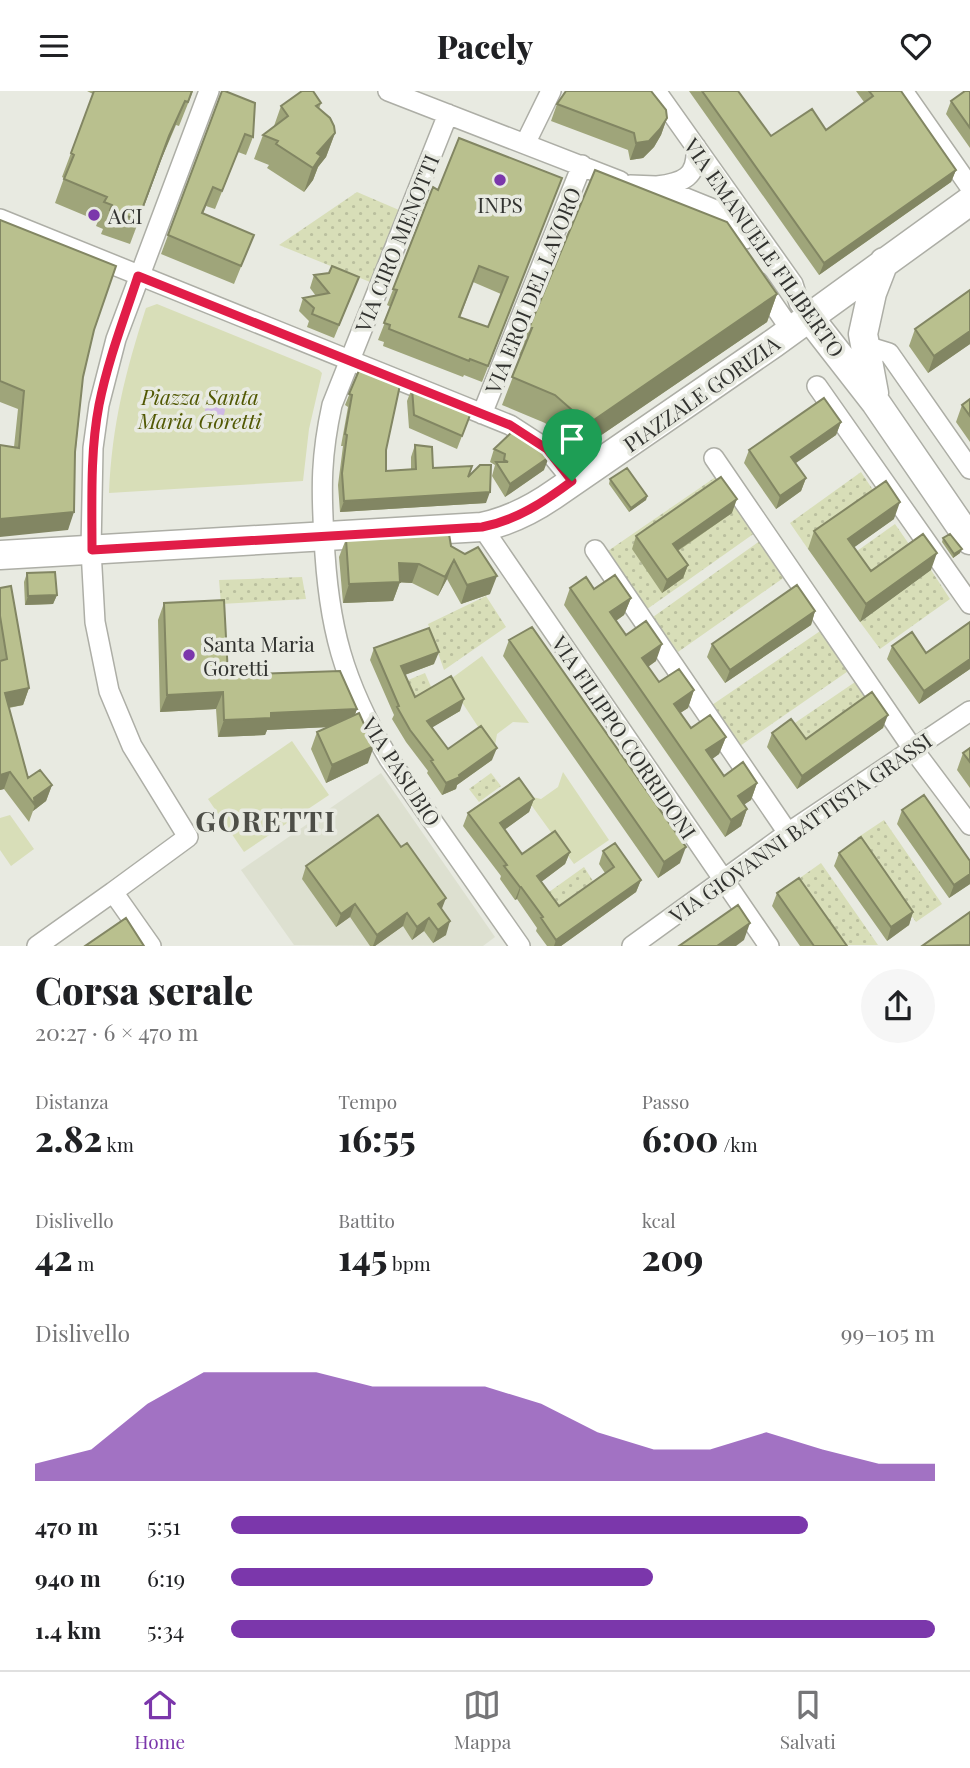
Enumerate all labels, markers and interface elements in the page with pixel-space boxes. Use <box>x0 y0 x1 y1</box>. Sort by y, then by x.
text: Pacely <box>437 24 533 67</box>
icon: menu <box>35 27 73 65</box>
icon: heart <box>897 27 935 65</box>
street label: VIA EMANUELE FILIBERTO <box>678 131 851 362</box>
street label: VIA CIRO MENOTTI <box>347 150 444 337</box>
marker: INPS <box>492 172 508 188</box>
street label: VIA EROI DEL LAVORO <box>477 183 586 398</box>
place label: INPS <box>477 190 523 218</box>
place label: ACI <box>107 201 143 229</box>
marker: ACI <box>86 207 102 223</box>
street label: PIAZZALE GORIZIA <box>617 328 785 457</box>
park label: Piazza Santa Maria Goretti <box>137 382 262 434</box>
pin <box>542 409 602 481</box>
icon: arrive <box>553 420 591 458</box>
place label: Santa Maria Goretti <box>203 629 315 681</box>
street label: VIA FILIPPO CORRIDONI <box>546 629 704 844</box>
marker: Santa Maria Goretti <box>181 647 197 663</box>
street label: VIA PASUBIO <box>356 710 448 831</box>
street label: VIA GIOVANNI BATTISTA GRASSI <box>663 725 937 929</box>
district label: GORETTI <box>195 802 337 839</box>
text: Corsa serale <box>35 964 253 1015</box>
button: share <box>861 969 935 1043</box>
text: 20:27 · 6 × 470 m <box>35 1016 198 1047</box>
text: Distanza <box>35 1088 109 1114</box>
text: Tempo <box>338 1088 397 1114</box>
text: Passo <box>642 1088 690 1114</box>
text: 2.82 <box>35 1114 102 1161</box>
text: 16:55 <box>338 1114 416 1161</box>
text: 6:00 <box>642 1114 718 1161</box>
text: km <box>102 1131 134 1157</box>
text: /km <box>718 1131 758 1157</box>
text: Dislivello <box>35 1207 114 1233</box>
text: Battito <box>338 1207 395 1233</box>
text: kcal <box>642 1207 676 1233</box>
text: 42 <box>35 1233 73 1280</box>
text: 145 <box>338 1233 387 1280</box>
text: 209 <box>642 1233 703 1280</box>
text: m <box>73 1250 94 1276</box>
text: bpm <box>387 1250 431 1276</box>
text: Dislivello <box>35 1317 130 1348</box>
text: 99–105 m <box>841 1317 935 1348</box>
text: 470 m <box>35 1510 98 1541</box>
text: 5:51 <box>147 1510 181 1541</box>
text: 940 m <box>35 1562 101 1593</box>
text: 6:19 <box>147 1562 185 1593</box>
text: 1.4 km <box>35 1614 101 1645</box>
text: 5:34 <box>147 1614 184 1645</box>
tab: Home <box>134 1686 185 1754</box>
tab: Mappa <box>454 1686 511 1754</box>
tab: Salvati <box>780 1686 836 1754</box>

